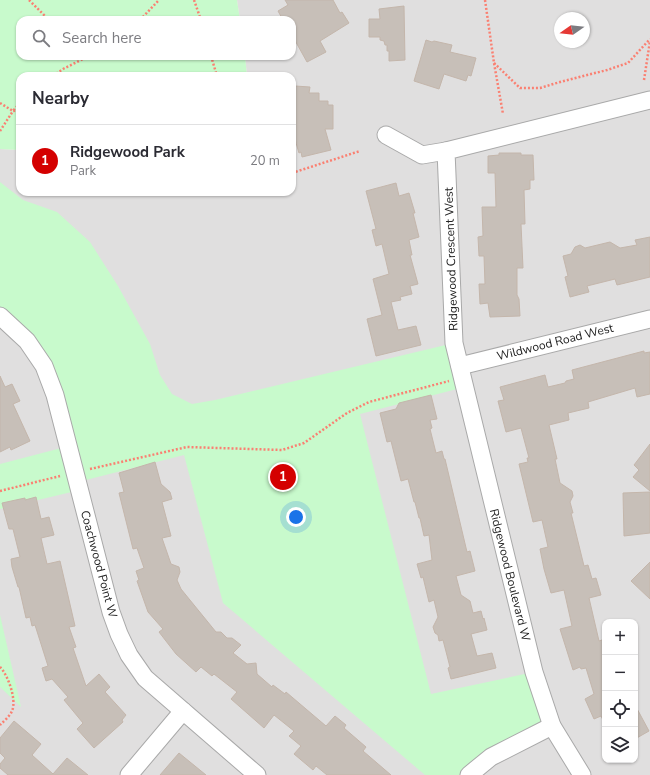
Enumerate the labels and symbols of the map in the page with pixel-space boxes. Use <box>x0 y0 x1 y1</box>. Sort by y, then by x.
north arrow <box>554 12 590 48</box>
street label: Ridgewood Crescent West <box>440 186 462 331</box>
street label: Wildwood Road West <box>495 320 616 364</box>
pin: 1 <box>270 462 296 492</box>
your location <box>286 507 306 527</box>
street label: Ridgewood Boulevard W <box>486 507 534 643</box>
street label: Coachwood Point W <box>77 509 121 619</box>

